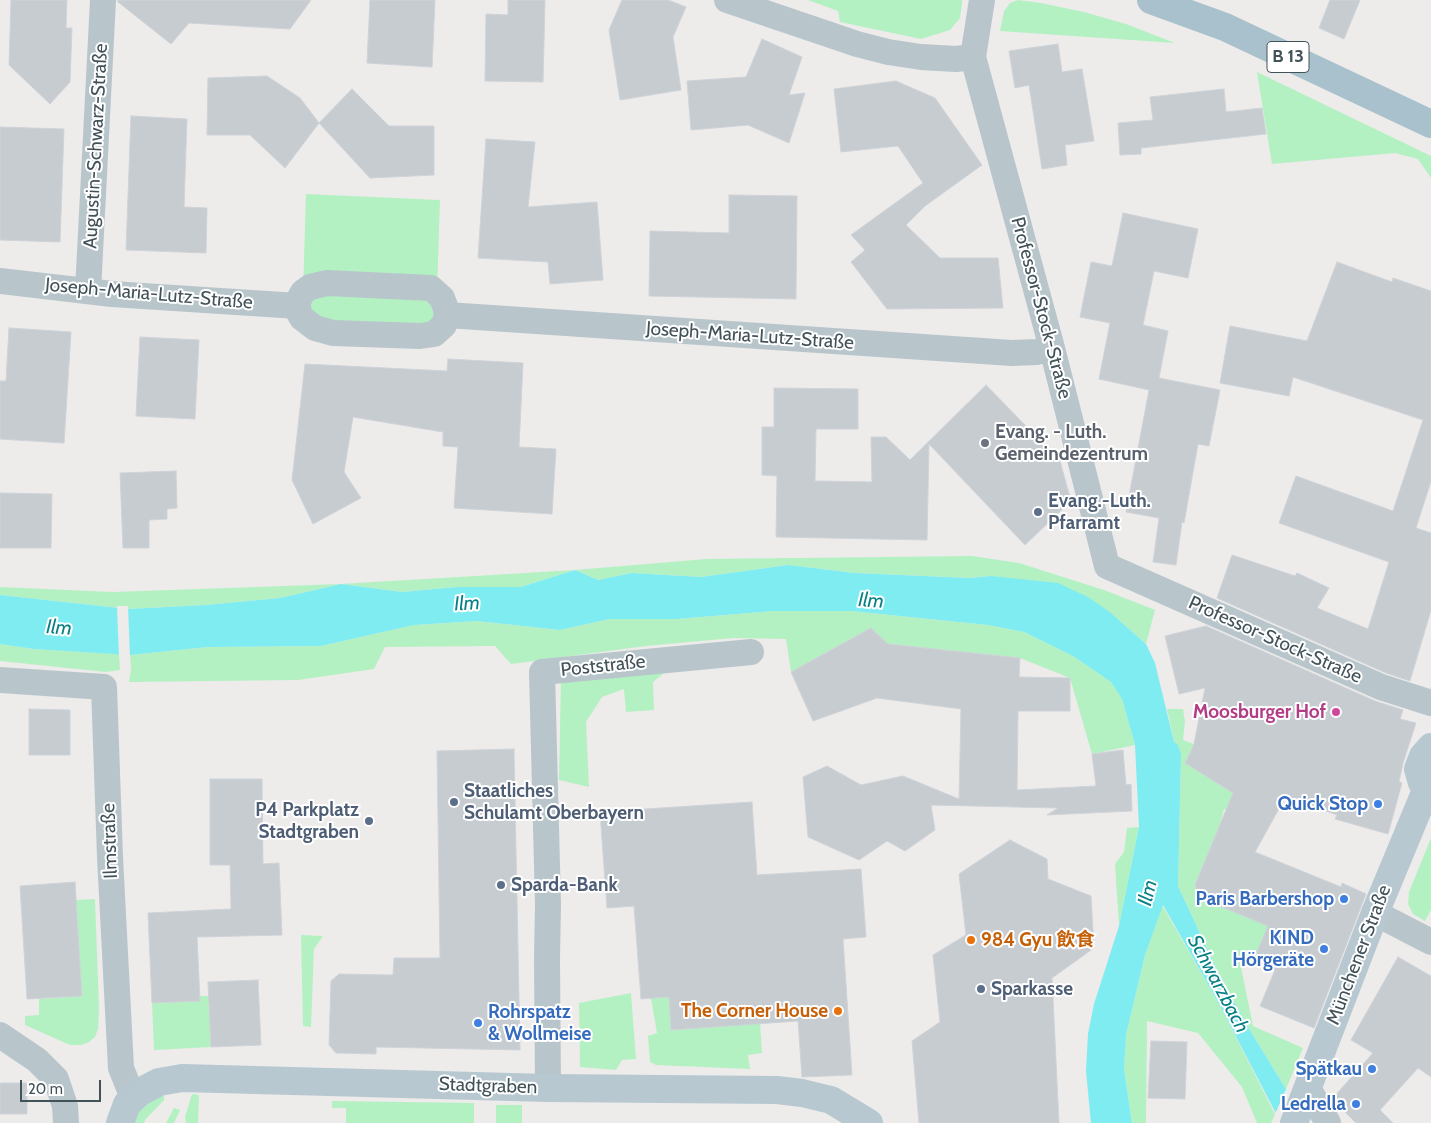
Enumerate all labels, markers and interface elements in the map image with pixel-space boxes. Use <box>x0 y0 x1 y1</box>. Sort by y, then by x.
road number: B 13 <box>1267 42 1309 72</box>
street label: Augustin-Schwarz-Straße <box>79 43 113 249</box>
street label: Professor-Stock-Straße <box>1006 215 1076 401</box>
street label: Joseph-Maria-Lutz-Straße <box>44 274 254 314</box>
street label: Joseph-Maria-Lutz-Straße <box>645 317 855 355</box>
place label: Evang. - Luth. Gemeindezentrum <box>995 421 1148 465</box>
marker: Evang. - Luth. Gemeindezentrum <box>979 437 991 449</box>
place label: Evang.-Luth. Pfarramt <box>1048 490 1151 534</box>
marker: Evang.-Luth. Pfarramt <box>1032 506 1044 518</box>
water label: Ilm <box>857 588 885 614</box>
water label: Ilm <box>454 591 480 617</box>
street label: Professor-Stock-Straße <box>1185 591 1365 689</box>
water label: Ilm <box>45 615 73 641</box>
street label: Poststraße <box>559 650 647 682</box>
place label: Moosburger Hof <box>1193 701 1326 723</box>
marker: Moosburger Hof <box>1330 706 1342 718</box>
place label: Staatliches Schulamt Oberbayern <box>464 780 644 824</box>
place label: Quick Stop <box>1277 793 1368 815</box>
marker: Staatliches Schulamt Oberbayern <box>448 796 460 808</box>
marker: Quick Stop <box>1372 798 1384 810</box>
place label: P4 Parkplatz Stadtgraben <box>255 799 359 843</box>
street label: Ilmstraße <box>97 803 123 879</box>
marker: P4 Parkplatz Stadtgraben <box>363 815 375 827</box>
place label: Sparda-Bank <box>511 874 618 896</box>
water label: Ilm <box>1133 878 1163 908</box>
marker: Sparda-Bank <box>495 879 507 891</box>
street label: Münchener Straße <box>1322 882 1396 1028</box>
place label: Paris Barbershop <box>1196 888 1334 910</box>
marker: Paris Barbershop <box>1338 893 1350 905</box>
place label: KIND Hörgeräte <box>1232 927 1314 971</box>
place label: 984 Gyu 飲食 <box>981 929 1095 951</box>
water label: Schwarzbach <box>1182 931 1254 1037</box>
marker: 984 Gyu 飲食 <box>965 934 977 946</box>
marker: KIND Hörgeräte <box>1318 943 1330 955</box>
place label: Sparkasse <box>991 978 1073 1000</box>
marker: Sparkasse <box>975 983 987 995</box>
place label: The Corner House <box>681 1000 828 1022</box>
place label: Rohrspatz & Wollmeise <box>488 1001 591 1045</box>
marker: The Corner House <box>832 1005 844 1017</box>
marker: Rohrspatz & Wollmeise <box>472 1017 484 1029</box>
place label: Spätkau <box>1295 1058 1362 1080</box>
marker: Spätkau <box>1366 1063 1378 1075</box>
scale bar <box>22 1070 104 1102</box>
street label: Stadtgraben <box>438 1073 538 1099</box>
text: 20 m <box>28 1080 63 1098</box>
place label: Ledrella <box>1281 1093 1346 1115</box>
marker: Ledrella <box>1350 1098 1362 1110</box>

